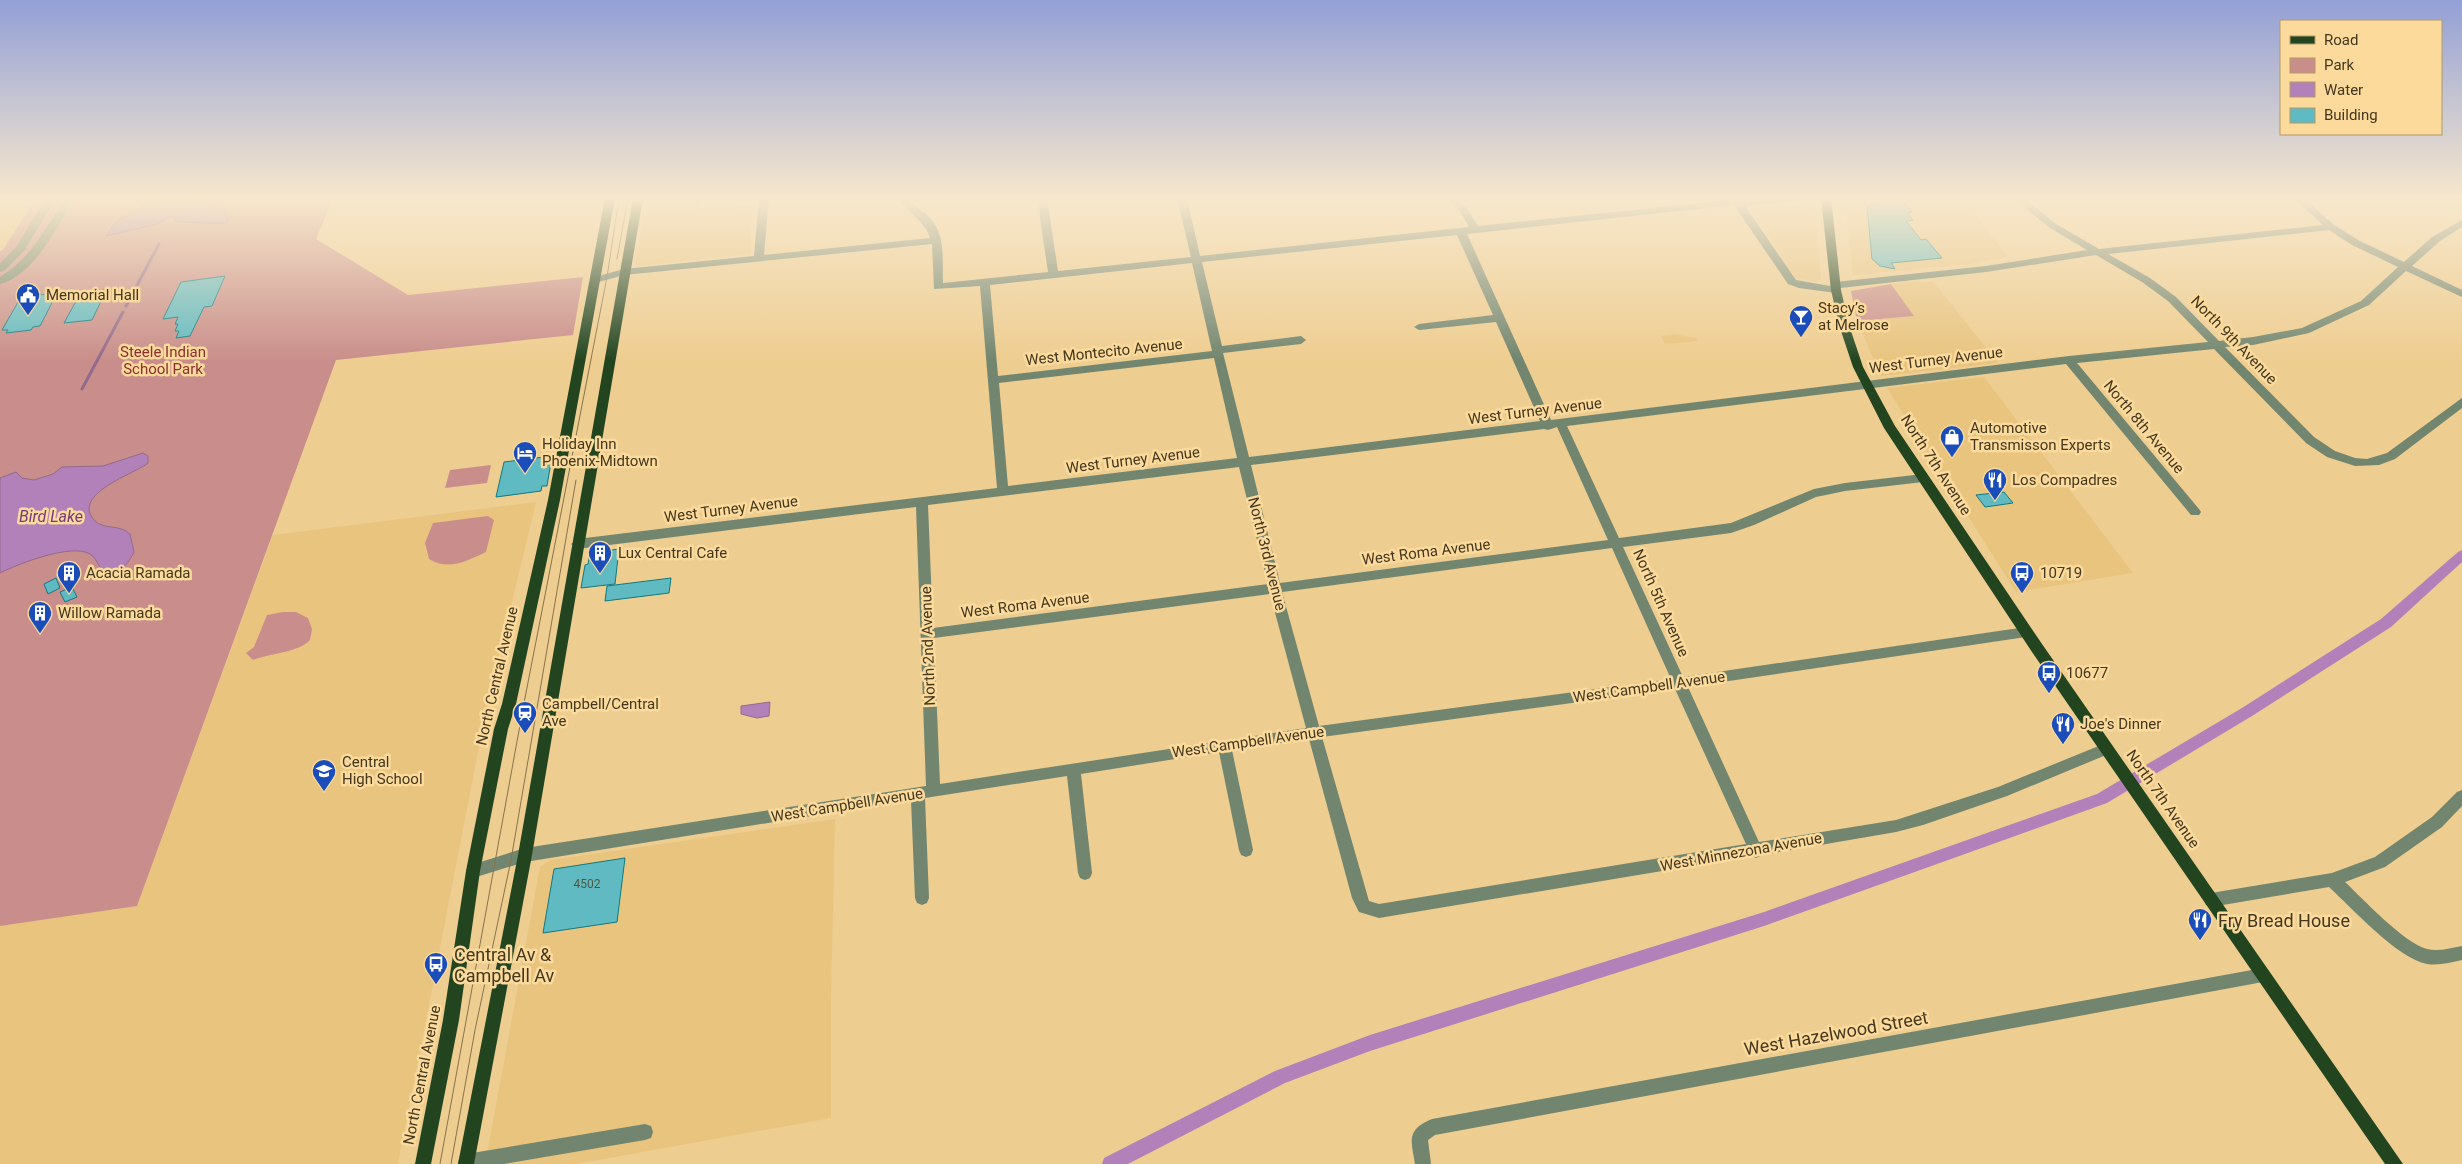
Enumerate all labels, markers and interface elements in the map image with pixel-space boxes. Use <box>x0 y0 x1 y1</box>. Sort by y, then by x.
legend <box>2280 20 2442 135</box>
text: Road <box>2324 31 2358 49</box>
text: Park <box>2324 56 2355 74</box>
text: Water <box>2324 81 2363 99</box>
text: Building <box>2324 106 2378 124</box>
public building icon: Memorial Hall <box>15 282 41 316</box>
place label: Memorial Hall <box>46 286 139 304</box>
street label: North 9th Avenue <box>2187 292 2281 388</box>
place label: Stacy’s at Melrose <box>1818 299 1889 334</box>
bar icon: Stacy’s at Melrose <box>1788 304 1814 338</box>
street label: West Montecito Avenue <box>1025 335 1183 369</box>
park label: Steele Indian School Park <box>120 343 206 378</box>
street label: West Turney Avenue <box>1868 343 2004 377</box>
street label: North 8th Avenue <box>2100 377 2188 477</box>
street label: West Turney Avenue <box>1467 394 1603 428</box>
street label: North 7th Avenue <box>1897 411 1975 519</box>
place label: Automotive Transmisson Experts <box>1970 419 2111 454</box>
shop icon: Automotive Transmisson Experts <box>1939 424 1965 458</box>
place label: Holiday Inn Phoenix-Midtown <box>542 435 658 470</box>
hotel icon: Holiday Inn Phoenix-Midtown <box>512 440 538 474</box>
street label: West Turney Avenue <box>1065 443 1201 477</box>
restaurant icon: Los Compadres <box>1982 467 2008 501</box>
place label: Los Compadres <box>2012 471 2117 489</box>
street label: West Turney Avenue <box>663 492 799 526</box>
street label: North 3rd Avenue <box>1244 495 1290 613</box>
water label: Bird Lake <box>19 507 83 526</box>
street label: West Roma Avenue <box>1361 535 1491 569</box>
building icon: Lux Central Cafe <box>587 540 613 574</box>
place label: Lux Central Cafe <box>618 544 727 562</box>
street label: North 5th Avenue <box>1629 546 1693 660</box>
building icon: Acacia Ramada <box>56 560 82 594</box>
bus stop icon: 10719 <box>2009 560 2035 594</box>
place label: Acacia Ramada <box>86 564 191 582</box>
place label: 10719 <box>2040 564 2082 582</box>
street label: North 2nd Avenue <box>917 586 939 706</box>
street label: West Roma Avenue <box>960 588 1090 622</box>
building icon: Willow Ramada <box>27 600 53 634</box>
place label: Willow Ramada <box>58 604 161 622</box>
street label: North Central Avenue <box>472 605 522 747</box>
bus stop icon: 10677 <box>2036 660 2062 694</box>
place label: 10677 <box>2066 664 2108 682</box>
street label: West Campbell Avenue <box>1572 667 1726 707</box>
place label: Campbell/Central Ave <box>542 695 659 730</box>
station icon: Campbell/Central Ave <box>512 700 538 734</box>
restaurant icon: Joe's Dinner <box>2050 711 2076 745</box>
place label: Joe's Dinner <box>2080 715 2161 733</box>
street label: West Campbell Avenue <box>1171 722 1325 762</box>
street label: North 7th Avenue <box>2122 746 2204 852</box>
place label: Central High School <box>342 753 423 788</box>
school or university icon: Central High School <box>311 758 337 792</box>
street label: West Campbell Avenue <box>770 784 924 826</box>
street label: West Minnezona Avenue <box>1659 829 1823 875</box>
house number: 4502 <box>574 877 601 891</box>
restaurant icon: Fry Bread House <box>2187 907 2213 941</box>
place label: Fry Bread House <box>2218 910 2350 931</box>
place label: Central Av & Campbell Av <box>454 944 555 986</box>
bus stop icon: Central Av & Campbell Av <box>423 951 449 985</box>
street label: North Central Avenue <box>400 1004 444 1146</box>
street label: West Hazelwood Street <box>1742 1006 1930 1060</box>

